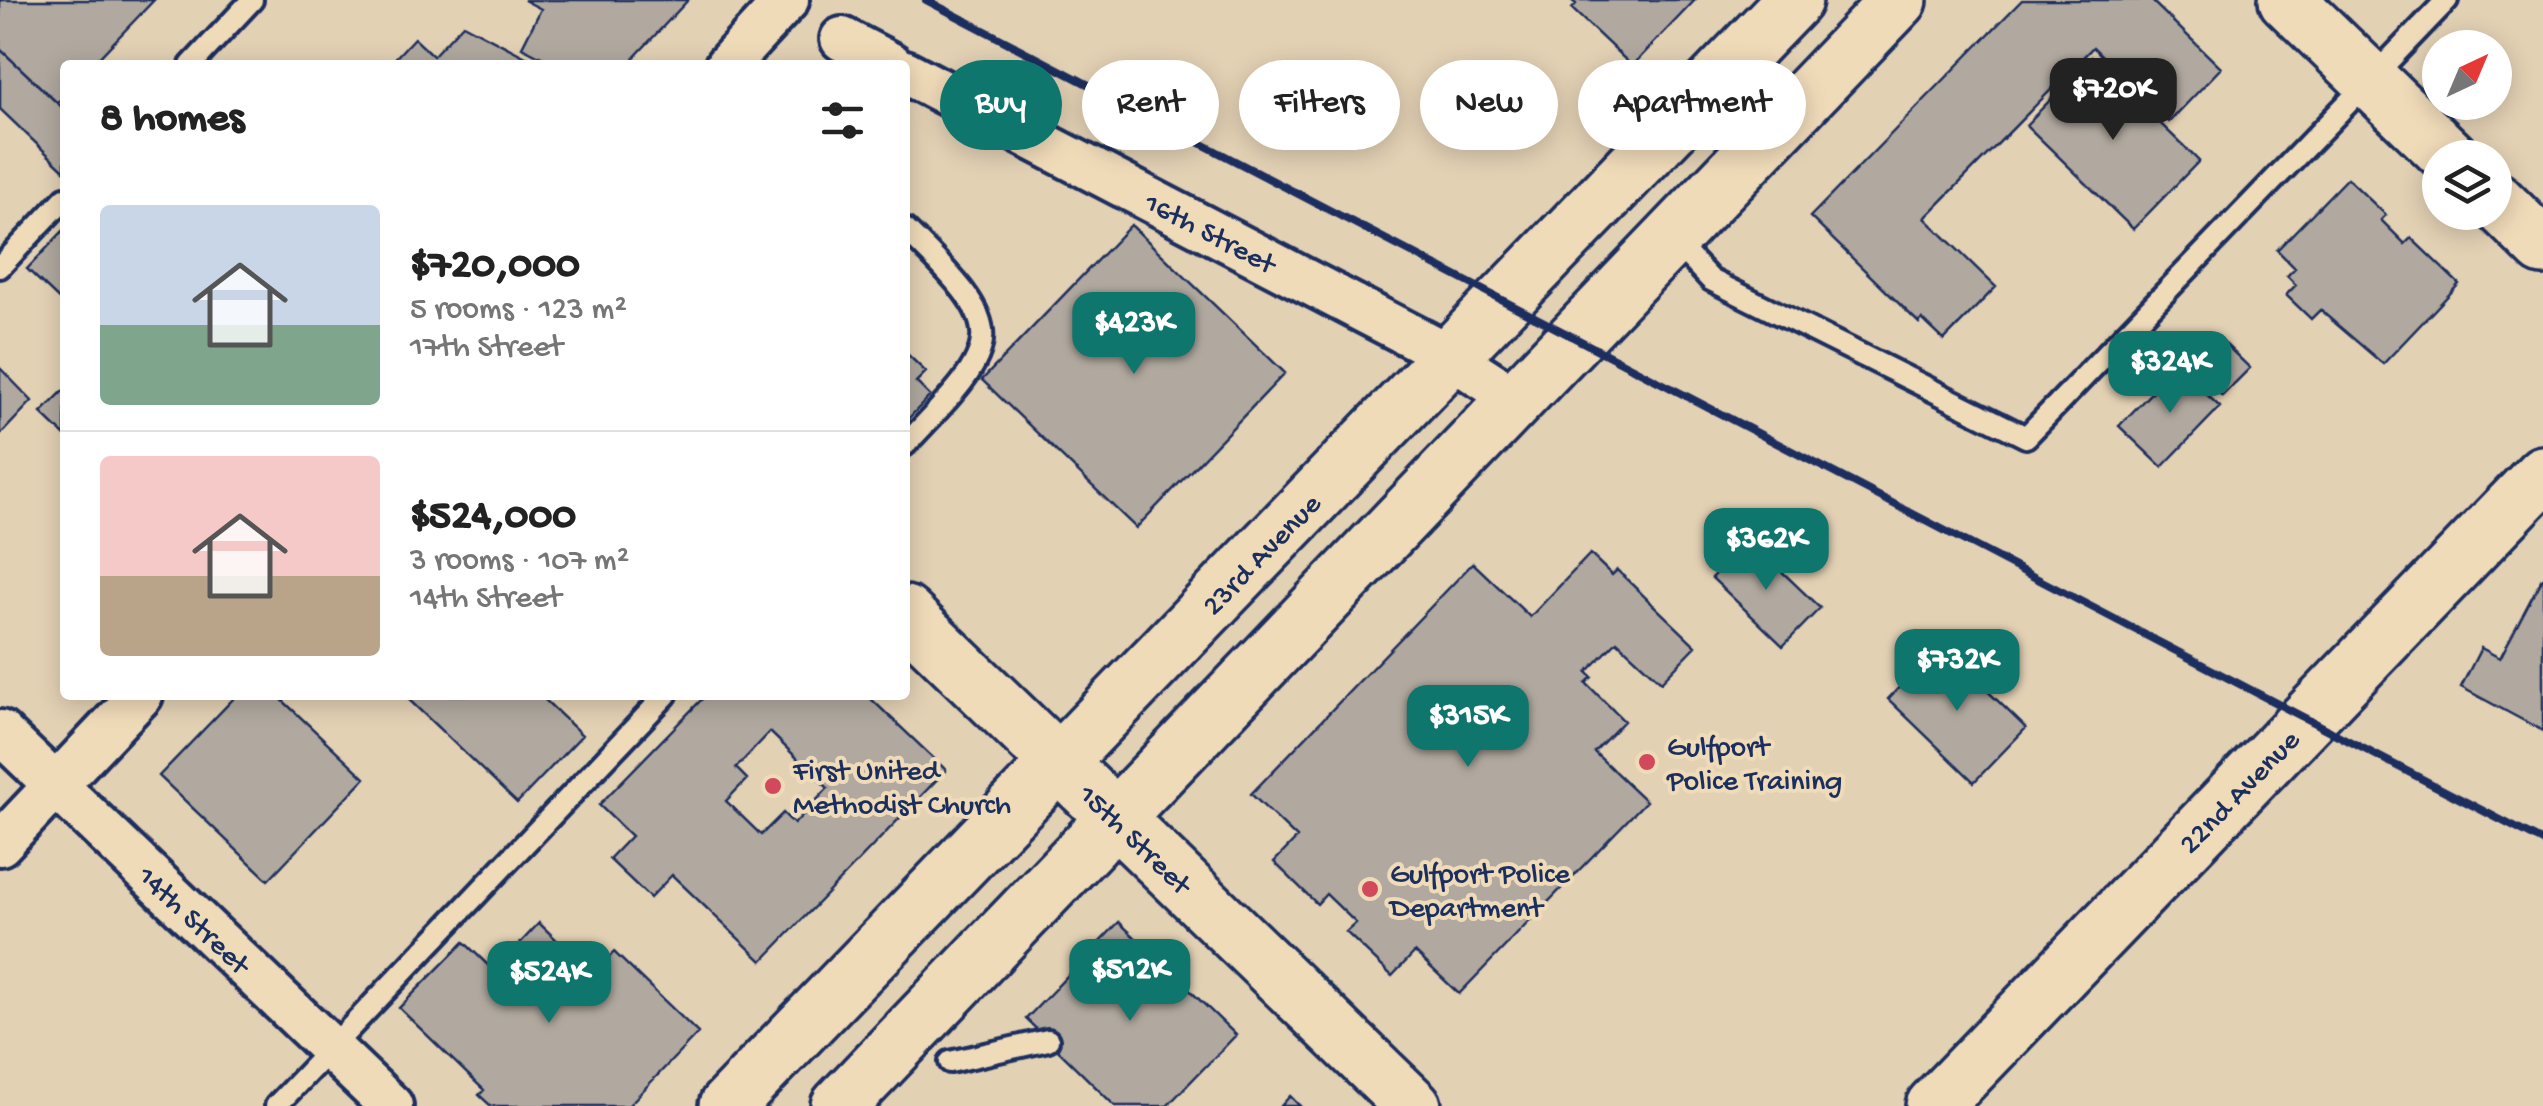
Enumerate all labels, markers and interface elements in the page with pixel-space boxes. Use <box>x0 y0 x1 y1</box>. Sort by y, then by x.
north arrow <box>2422 30 2512 120</box>
map controls <box>2422 30 2512 230</box>
pin: $720K <box>2043 58 2183 143</box>
chip: Buy <box>940 60 1062 150</box>
chip: Rent <box>1082 60 1219 150</box>
chip: Filters <box>1239 60 1400 150</box>
chip: New <box>1420 60 1558 150</box>
chip: Apartment <box>1578 60 1806 150</box>
text: $720K <box>2072 71 2154 109</box>
icon: filters <box>815 93 870 148</box>
text: 8 homes <box>100 96 244 145</box>
button: layers <box>2422 140 2512 230</box>
street label: 16th Street <box>1137 186 1283 285</box>
text: $720,000 <box>410 243 580 292</box>
icon: home <box>180 245 300 365</box>
text: 5 rooms · 123 m² <box>410 292 627 330</box>
pin: $423K <box>1064 292 1204 377</box>
text: $423K <box>1094 305 1174 343</box>
text: 17th Street <box>410 330 563 368</box>
pin: $324K <box>2100 331 2240 416</box>
text: $324K <box>2130 344 2210 382</box>
street label: 23rd Avenue <box>1197 488 1331 625</box>
text: $524,000 <box>410 494 576 543</box>
icon: home <box>180 496 300 616</box>
pin: $362K <box>1696 508 1836 593</box>
text: $362K <box>1726 521 1806 559</box>
text: 3 rooms · 107 m² <box>410 543 629 581</box>
text: 14th Street <box>410 581 561 619</box>
pin: $732K <box>1887 629 2027 714</box>
text: $732K <box>1917 642 1997 680</box>
pin: $315K <box>1398 685 1538 770</box>
text: $315K <box>1429 698 1507 736</box>
street label: 22nd Avenue <box>2174 724 2309 863</box>
place label: Gulfport Police Training <box>1666 732 1842 801</box>
marker: Gulfport Police Training <box>1636 751 1658 773</box>
place label: First United Methodist Church <box>792 756 1011 825</box>
marker: First United Methodist Church <box>762 775 784 797</box>
street label: 15th Street <box>1069 778 1199 906</box>
place label: Gulfport Police Department <box>1388 859 1571 928</box>
street label: 14th Street <box>128 860 257 985</box>
marker: Gulfport Police Department <box>1359 878 1381 900</box>
pin: $512K <box>1060 939 1200 1024</box>
pin: $524K <box>479 941 619 1026</box>
text: $512K <box>1091 952 1169 990</box>
text: $524K <box>509 954 589 992</box>

